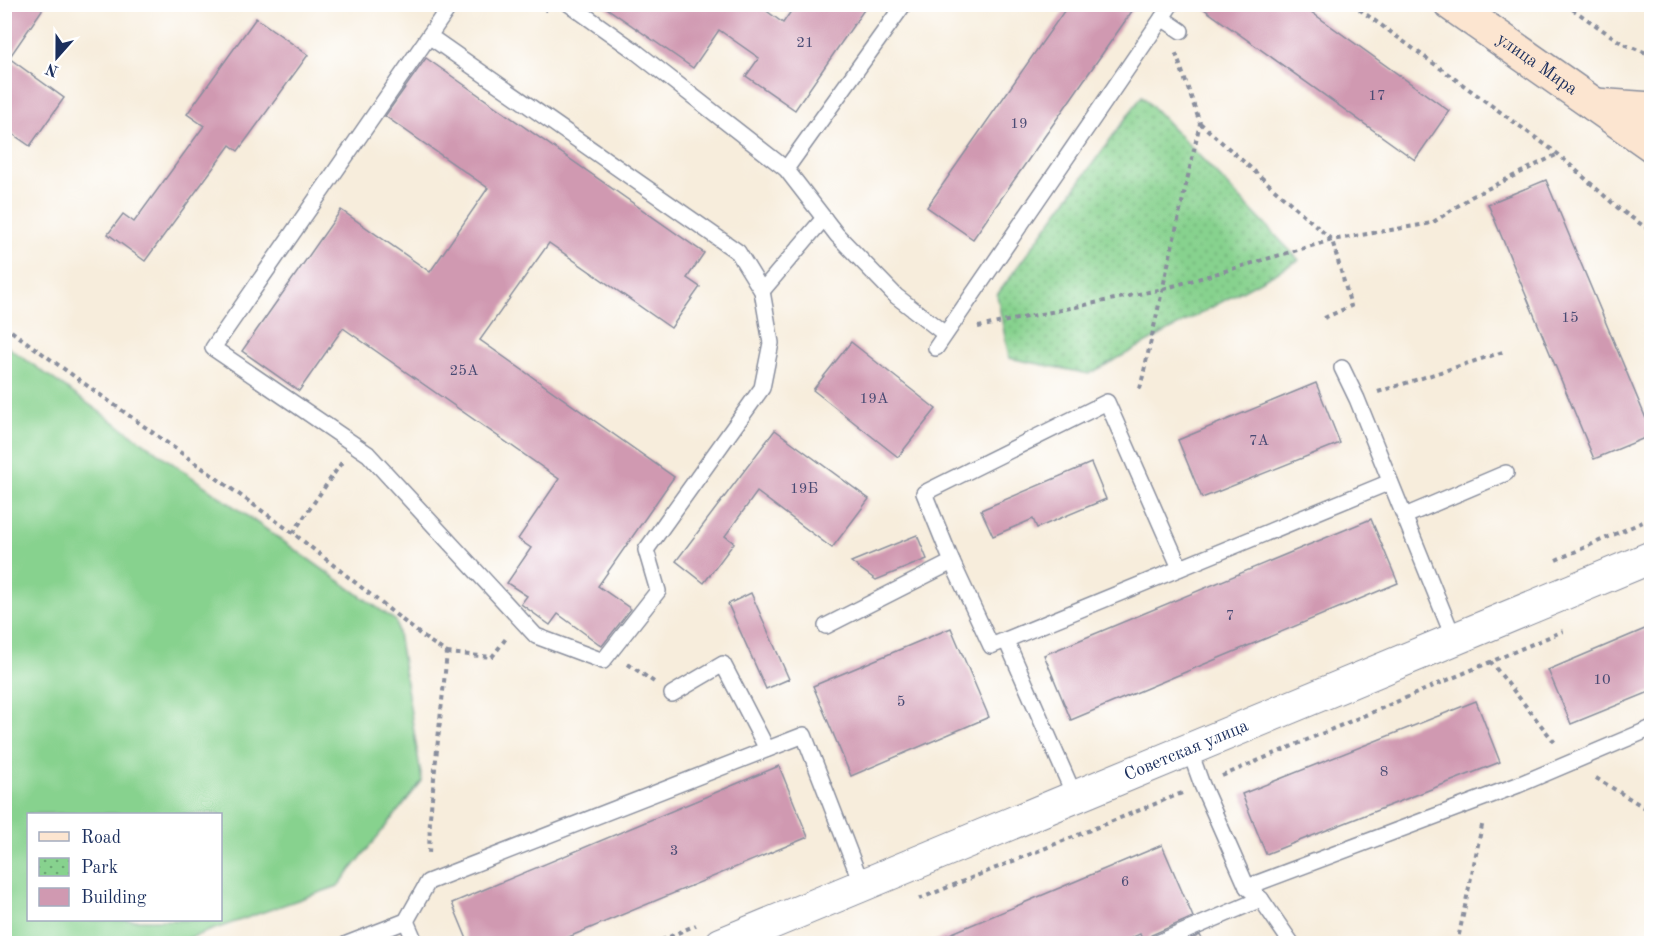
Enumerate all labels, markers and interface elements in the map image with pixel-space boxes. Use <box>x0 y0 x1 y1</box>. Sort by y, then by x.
north arrow <box>27 27 87 87</box>
street label: улица Мира <box>1493 30 1581 99</box>
house number: 21 <box>796 36 814 51</box>
text: N <box>43 59 61 79</box>
house number: 17 <box>1368 89 1386 104</box>
house number: 19 <box>1010 117 1028 132</box>
house number: 15 <box>1561 311 1579 326</box>
house number: 25А <box>450 364 479 379</box>
house number: 19А <box>860 392 889 407</box>
house number: 7А <box>1249 434 1270 449</box>
house number: 19Б <box>790 482 818 497</box>
house number: 7 <box>1226 609 1234 624</box>
house number: 10 <box>1593 673 1611 688</box>
house number: 5 <box>897 695 905 710</box>
street label: Советская улица <box>1122 717 1251 784</box>
house number: 8 <box>1380 765 1388 780</box>
legend <box>27 813 222 921</box>
text: Road <box>81 829 121 847</box>
house number: 3 <box>670 844 678 859</box>
text: Park <box>81 859 118 877</box>
house number: 6 <box>1121 875 1129 890</box>
text: Building <box>81 889 147 907</box>

